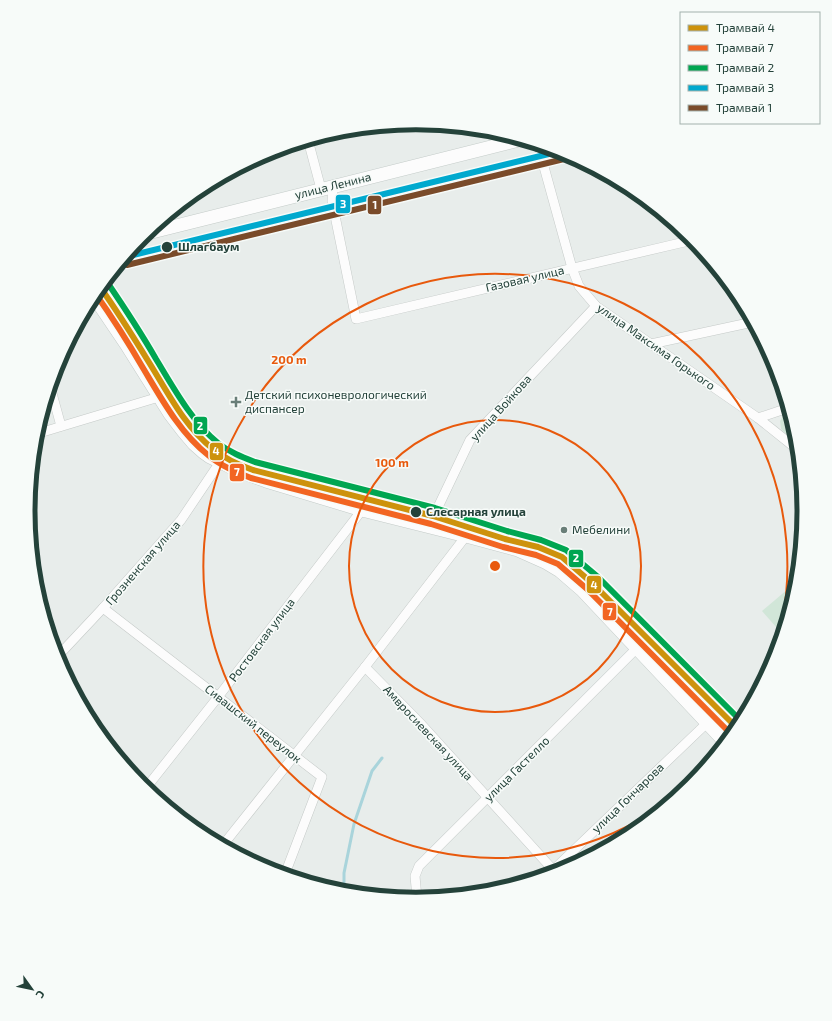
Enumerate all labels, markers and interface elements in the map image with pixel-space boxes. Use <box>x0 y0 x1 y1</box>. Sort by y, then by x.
legend <box>680 12 820 124</box>
text: Трамвай 4 <box>716 20 775 34</box>
text: Трамвай 7 <box>716 40 774 54</box>
text: Трамвай 2 <box>716 60 775 74</box>
text: Трамвай 3 <box>716 80 774 94</box>
text: Трамвай 1 <box>716 100 772 114</box>
street label: улица Ленина <box>293 169 373 202</box>
line badge: 3 <box>335 194 351 214</box>
line badge: 1 <box>367 195 382 215</box>
text: 3 <box>340 197 346 210</box>
text: 1 <box>373 198 377 211</box>
place label: Шлагбаум <box>178 239 239 253</box>
marker: Шлагбаум <box>160 240 174 254</box>
street label: Газовая улица <box>484 262 566 295</box>
street label: улица Максима Горького <box>594 300 718 393</box>
text: 200 m <box>271 352 307 366</box>
street label: улица Войкова <box>467 371 534 444</box>
place label: Детский психоневрологический диспансер <box>245 387 427 415</box>
marker: Детский психоневрологический диспансер <box>230 396 242 408</box>
line badge: 2 <box>193 416 208 435</box>
text: 2 <box>197 419 203 432</box>
line badge: 4 <box>209 442 224 461</box>
text: 4 <box>212 444 220 457</box>
text: 100 m <box>375 455 409 469</box>
line badge: 7 <box>229 463 245 482</box>
text: 7 <box>234 465 240 478</box>
place label: Слесарная улица <box>426 504 526 518</box>
marker: Слесарная улица <box>409 505 423 519</box>
street label: Грозненская улица <box>102 517 183 608</box>
place label: Мебелини <box>572 522 630 536</box>
marker: Мебелини <box>559 525 569 535</box>
line badge: 2 <box>568 549 584 568</box>
text: 2 <box>573 551 579 564</box>
centre of rings <box>488 559 502 573</box>
line badge: 4 <box>586 575 602 594</box>
text: 4 <box>590 578 598 591</box>
street label: Ростовская улица <box>225 595 298 684</box>
line badge: 7 <box>602 602 617 621</box>
text: 7 <box>607 605 613 618</box>
street label: Сивашский переулок <box>202 681 305 766</box>
street label: Амвросиевская улица <box>380 682 476 783</box>
street label: улица Гастелло <box>481 733 553 804</box>
street label: улица Гончарова <box>588 759 667 836</box>
north arrow <box>12 969 52 1009</box>
text: С <box>33 988 48 1001</box>

